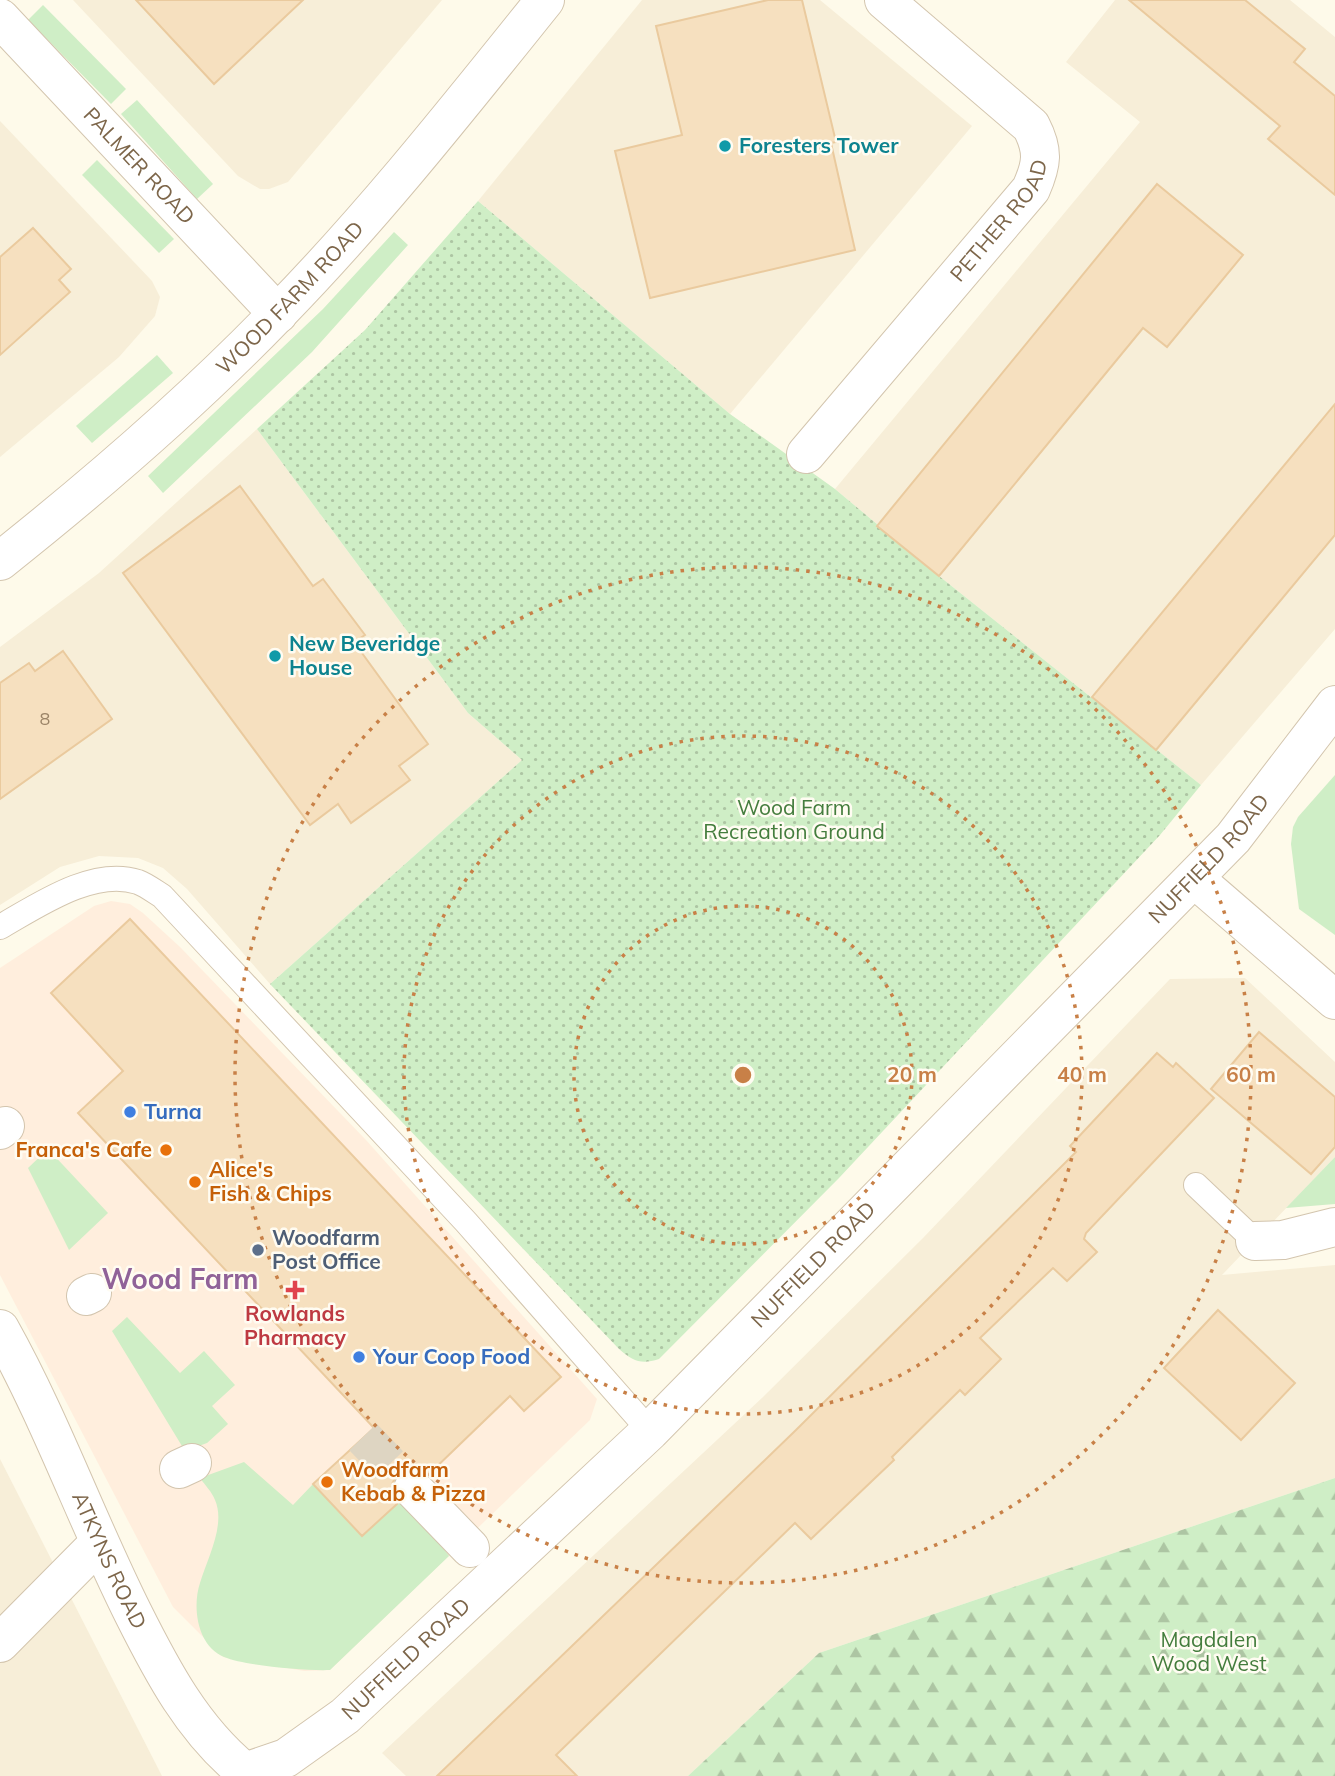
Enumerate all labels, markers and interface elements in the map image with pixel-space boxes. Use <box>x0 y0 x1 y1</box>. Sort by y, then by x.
street label: PALMER ROAD <box>79 101 201 229</box>
place label: Foresters Tower <box>739 132 899 158</box>
marker: Foresters Tower <box>717 138 733 154</box>
street label: PETHER ROAD <box>944 157 1052 287</box>
street label: WOOD FARM ROAD <box>210 215 369 379</box>
place label: New Beveridge House <box>289 630 440 680</box>
marker: New Beveridge House <box>267 648 283 664</box>
house number: 8 <box>40 707 50 730</box>
street label: NUFFIELD ROAD <box>1143 788 1274 928</box>
park label: Wood Farm Recreation Ground <box>703 794 885 844</box>
text: 20 m <box>887 1061 937 1087</box>
text: 40 m <box>1057 1061 1107 1087</box>
text: 60 m <box>1226 1061 1276 1087</box>
centre of rings <box>731 1063 755 1087</box>
place label: Turna <box>144 1098 202 1124</box>
marker: Turna <box>122 1104 138 1120</box>
place label: Franca's Cafe <box>15 1136 152 1162</box>
marker: Franca's Cafe <box>158 1142 174 1158</box>
place label: Alice's Fish & Chips <box>209 1156 332 1206</box>
marker: Alice's Fish & Chips <box>187 1174 203 1190</box>
street label: NUFFIELD ROAD <box>745 1196 880 1333</box>
place label: Woodfarm Post Office <box>272 1224 381 1274</box>
marker: Woodfarm Post Office <box>250 1242 266 1258</box>
district label: Wood Farm <box>102 1261 258 1296</box>
marker: Rowlands Pharmacy <box>287 1282 303 1298</box>
place label: Rowlands Pharmacy <box>244 1300 347 1350</box>
place label: Your Coop Food <box>372 1343 530 1369</box>
marker: Your Coop Food <box>351 1349 367 1365</box>
place label: Woodfarm Kebab & Pizza <box>341 1456 486 1506</box>
marker: Woodfarm Kebab & Pizza <box>319 1474 335 1490</box>
street label: ATKYNS ROAD <box>67 1488 153 1633</box>
street label: NUFFIELD ROAD <box>336 1592 475 1725</box>
park label: Magdalen Wood West <box>1151 1626 1267 1676</box>

